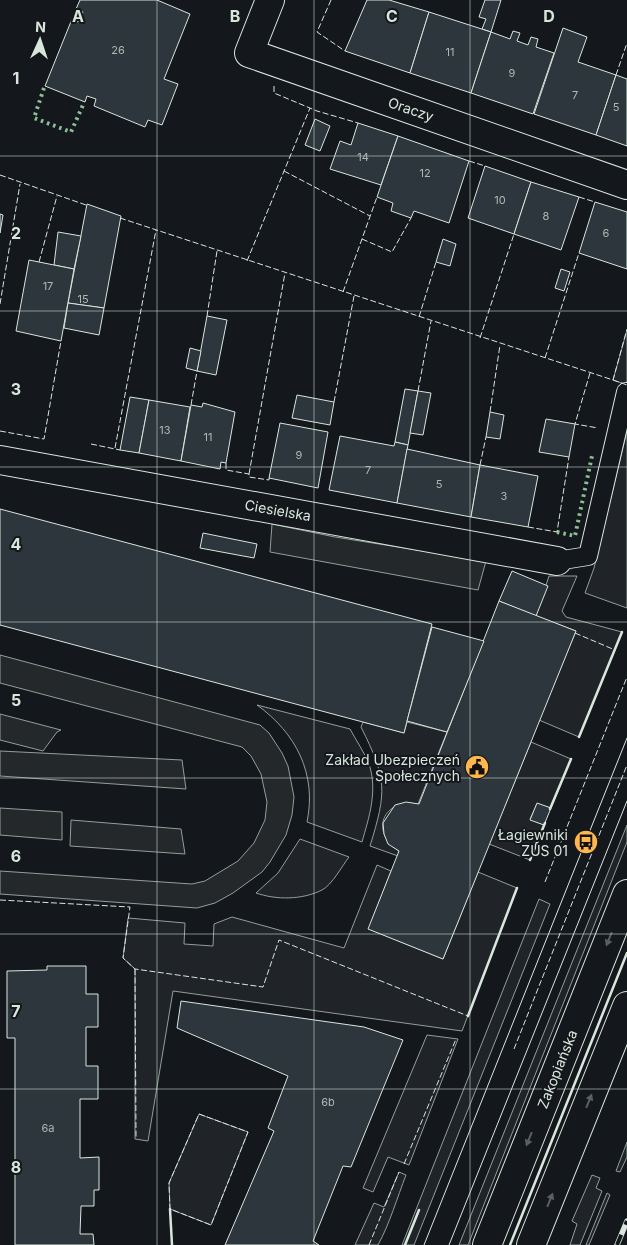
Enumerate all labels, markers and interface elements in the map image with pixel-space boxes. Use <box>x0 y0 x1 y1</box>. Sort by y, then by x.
text: A <box>72 6 84 26</box>
text: B <box>230 6 240 26</box>
text: C <box>386 6 398 26</box>
text: D <box>543 6 555 26</box>
north arrow <box>15 15 65 65</box>
text: N <box>35 18 46 35</box>
house number: 26 <box>111 43 125 57</box>
house number: 11 <box>446 45 454 59</box>
house number: 9 <box>509 66 516 80</box>
text: 1 <box>13 68 19 88</box>
house number: 7 <box>572 88 578 102</box>
street label: Oraczy <box>386 93 436 125</box>
house number: 5 <box>613 100 620 114</box>
house number: 14 <box>357 150 369 164</box>
house number: 12 <box>419 166 431 180</box>
house number: 10 <box>494 193 506 207</box>
house number: 8 <box>543 209 550 223</box>
text: 2 <box>11 223 21 243</box>
house number: 6 <box>603 226 610 240</box>
house number: 17 <box>43 279 53 293</box>
house number: 15 <box>77 292 89 306</box>
text: 3 <box>11 379 21 399</box>
house number: 13 <box>159 423 171 437</box>
house number: 11 <box>204 430 212 444</box>
house number: 9 <box>296 448 303 462</box>
house number: 7 <box>365 463 371 477</box>
house number: 5 <box>436 477 443 491</box>
house number: 3 <box>501 489 508 503</box>
street label: Ciesielska <box>244 496 312 524</box>
text: 4 <box>11 534 22 554</box>
text: 5 <box>11 690 21 710</box>
place label: Zakład Ubezpieczeń Społecznych <box>325 751 460 784</box>
public building icon: Zakład Ubezpieczeń Społecznych <box>464 754 490 780</box>
place label: Łagiewniki ZUS 01 <box>498 826 568 859</box>
bus stop icon: Łagiewniki ZUS 01 <box>573 829 599 855</box>
text: 6 <box>11 846 21 866</box>
one-way arrow <box>605 932 612 947</box>
text: 7 <box>11 1001 21 1021</box>
street label: Zakopiańska <box>533 1027 581 1111</box>
one-way arrow <box>585 1093 593 1108</box>
house number: 6b <box>321 1095 335 1109</box>
house number: 6a <box>42 1121 55 1135</box>
one-way arrow <box>525 1132 533 1147</box>
text: 8 <box>11 1157 21 1177</box>
one-way arrow <box>546 1193 554 1207</box>

